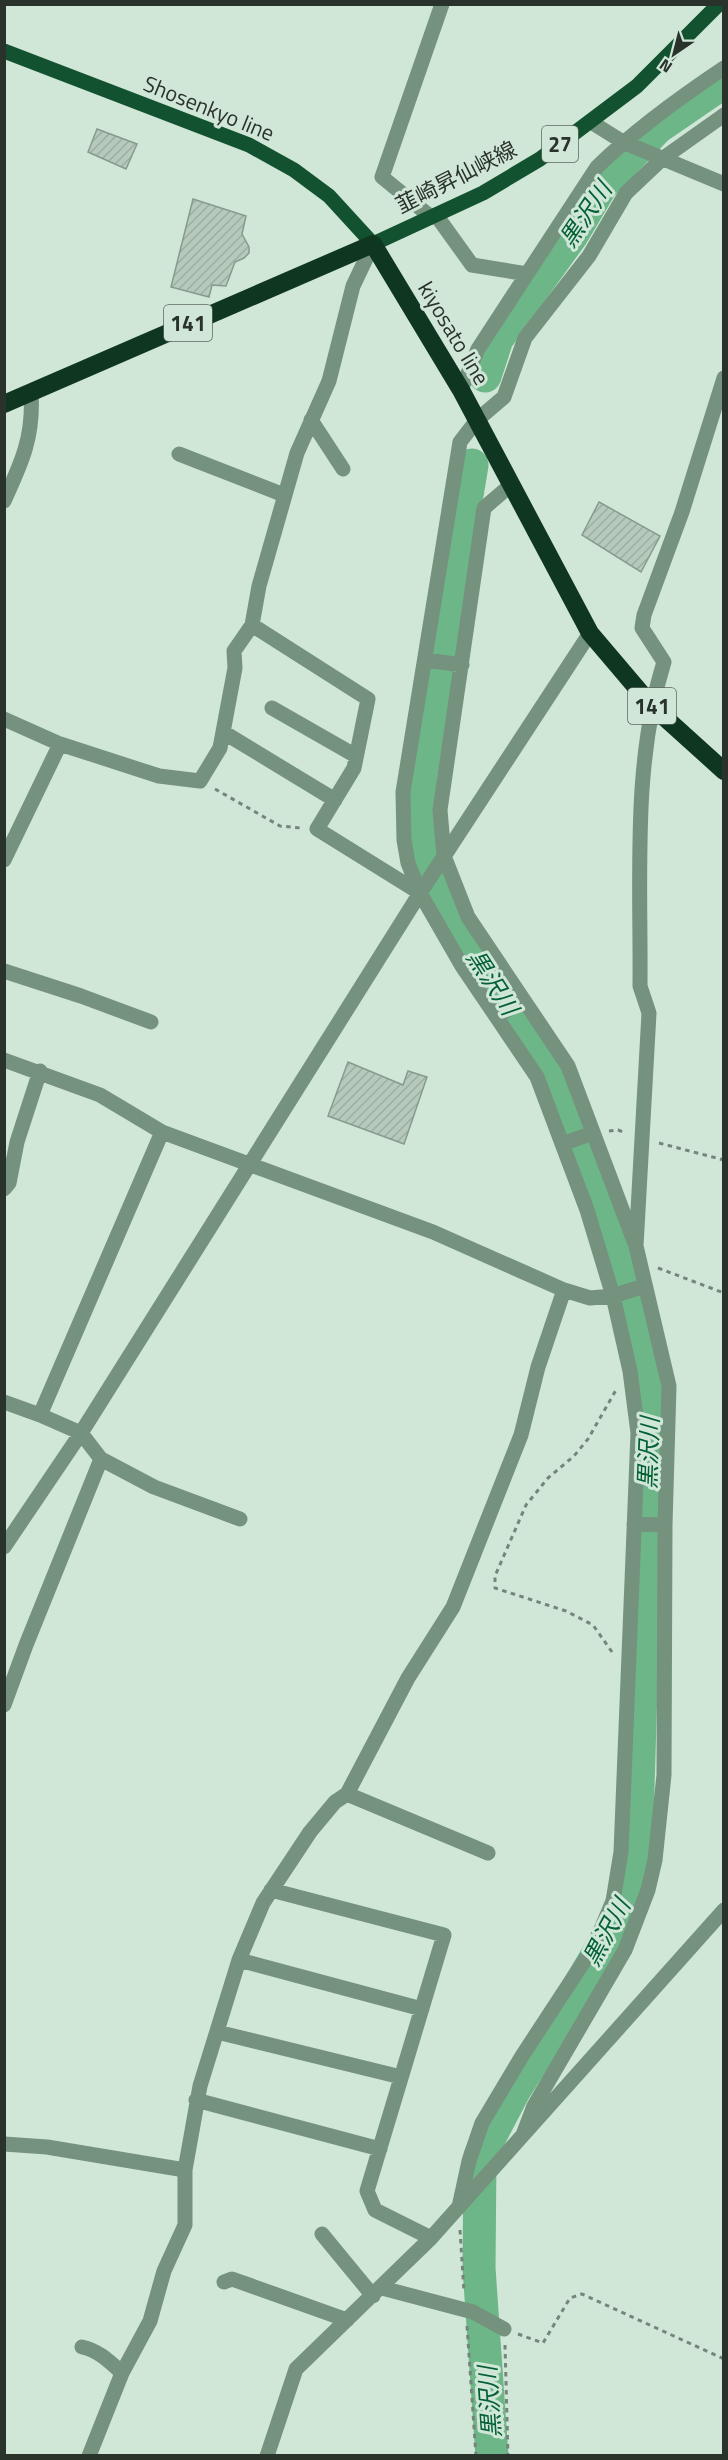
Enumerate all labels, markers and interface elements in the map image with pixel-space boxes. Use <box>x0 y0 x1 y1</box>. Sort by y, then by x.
north arrow <box>644 24 704 84</box>
text: N <box>654 53 677 79</box>
street label: Shosenkyo line <box>138 66 280 150</box>
road number: 27 <box>542 126 578 162</box>
street label: 韮崎昇仙峡線 <box>389 132 523 222</box>
water label: 黒沢川 <box>550 172 622 254</box>
street label: kiyosato line <box>410 275 498 391</box>
road number: 141 <box>164 305 212 341</box>
road number: 141 <box>628 688 676 724</box>
water label: 黒沢川 <box>458 942 529 1025</box>
water label: 黒沢川 <box>629 1413 667 1490</box>
water label: 黒沢川 <box>573 1889 640 1972</box>
water label: 黒沢川 <box>468 2362 509 2439</box>

